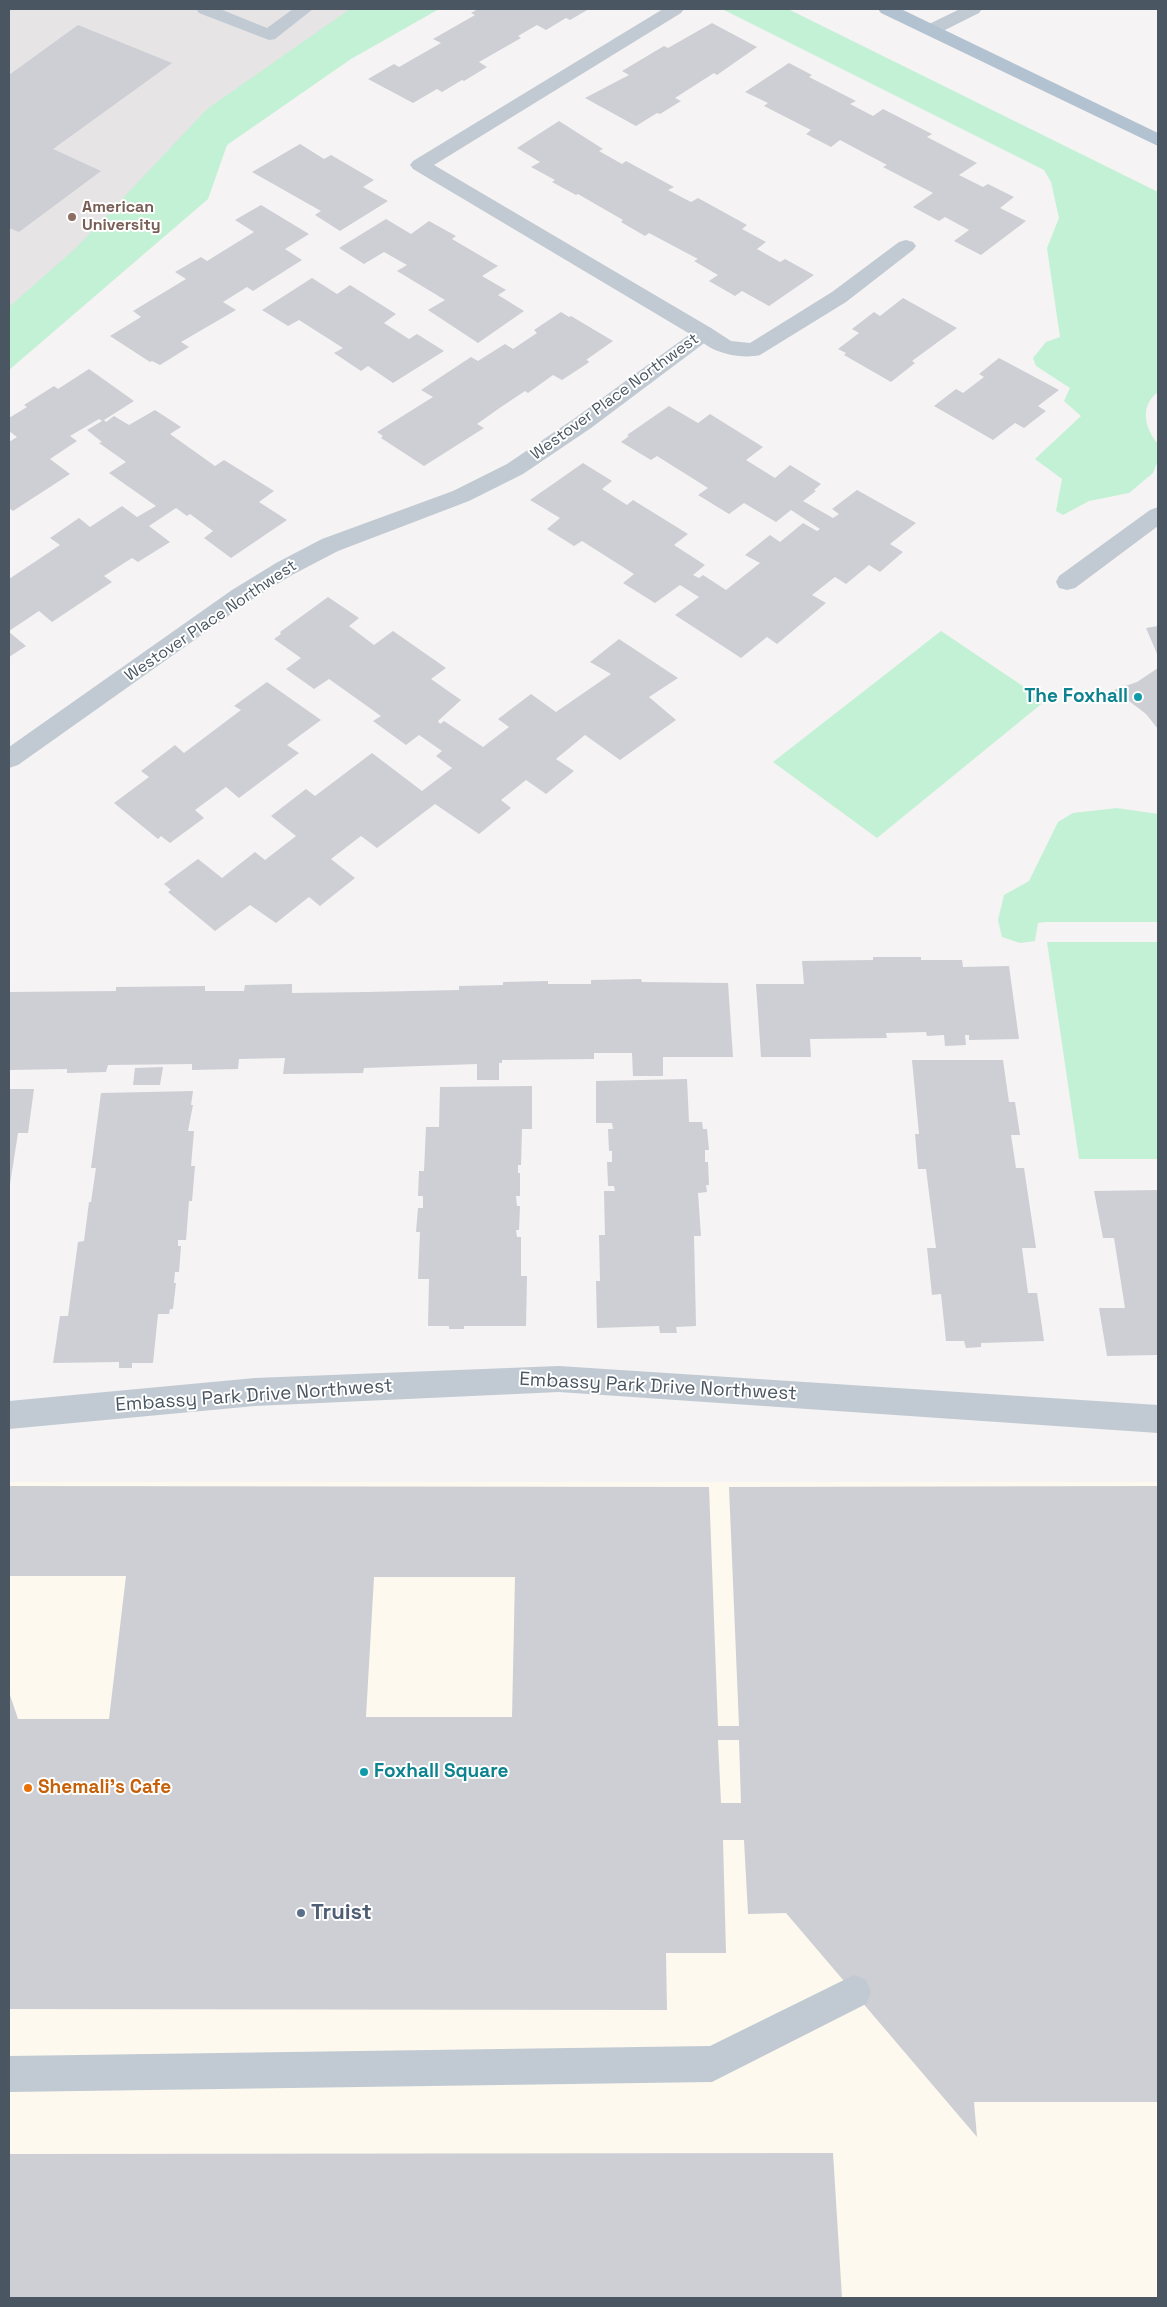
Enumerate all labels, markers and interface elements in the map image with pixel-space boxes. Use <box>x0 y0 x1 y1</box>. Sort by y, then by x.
place label: American University <box>82 198 161 236</box>
marker: American University <box>66 211 78 223</box>
street label: Westover Place Northwest <box>527 330 703 464</box>
street label: Westover Place Northwest <box>121 556 301 686</box>
place label: The Foxhall <box>1024 686 1128 708</box>
marker: The Foxhall <box>1132 691 1144 703</box>
street label: Embassy Park Drive Northwest <box>519 1368 797 1406</box>
street label: Embassy Park Drive Northwest <box>115 1375 393 1417</box>
place label: Foxhall Square <box>374 1761 508 1783</box>
marker: Foxhall Square <box>358 1766 370 1778</box>
place label: Shemali's Cafe <box>38 1777 171 1799</box>
marker: Shemali's Cafe <box>22 1782 34 1794</box>
place label: Truist <box>311 1900 372 1926</box>
marker: Truist <box>295 1907 307 1919</box>

